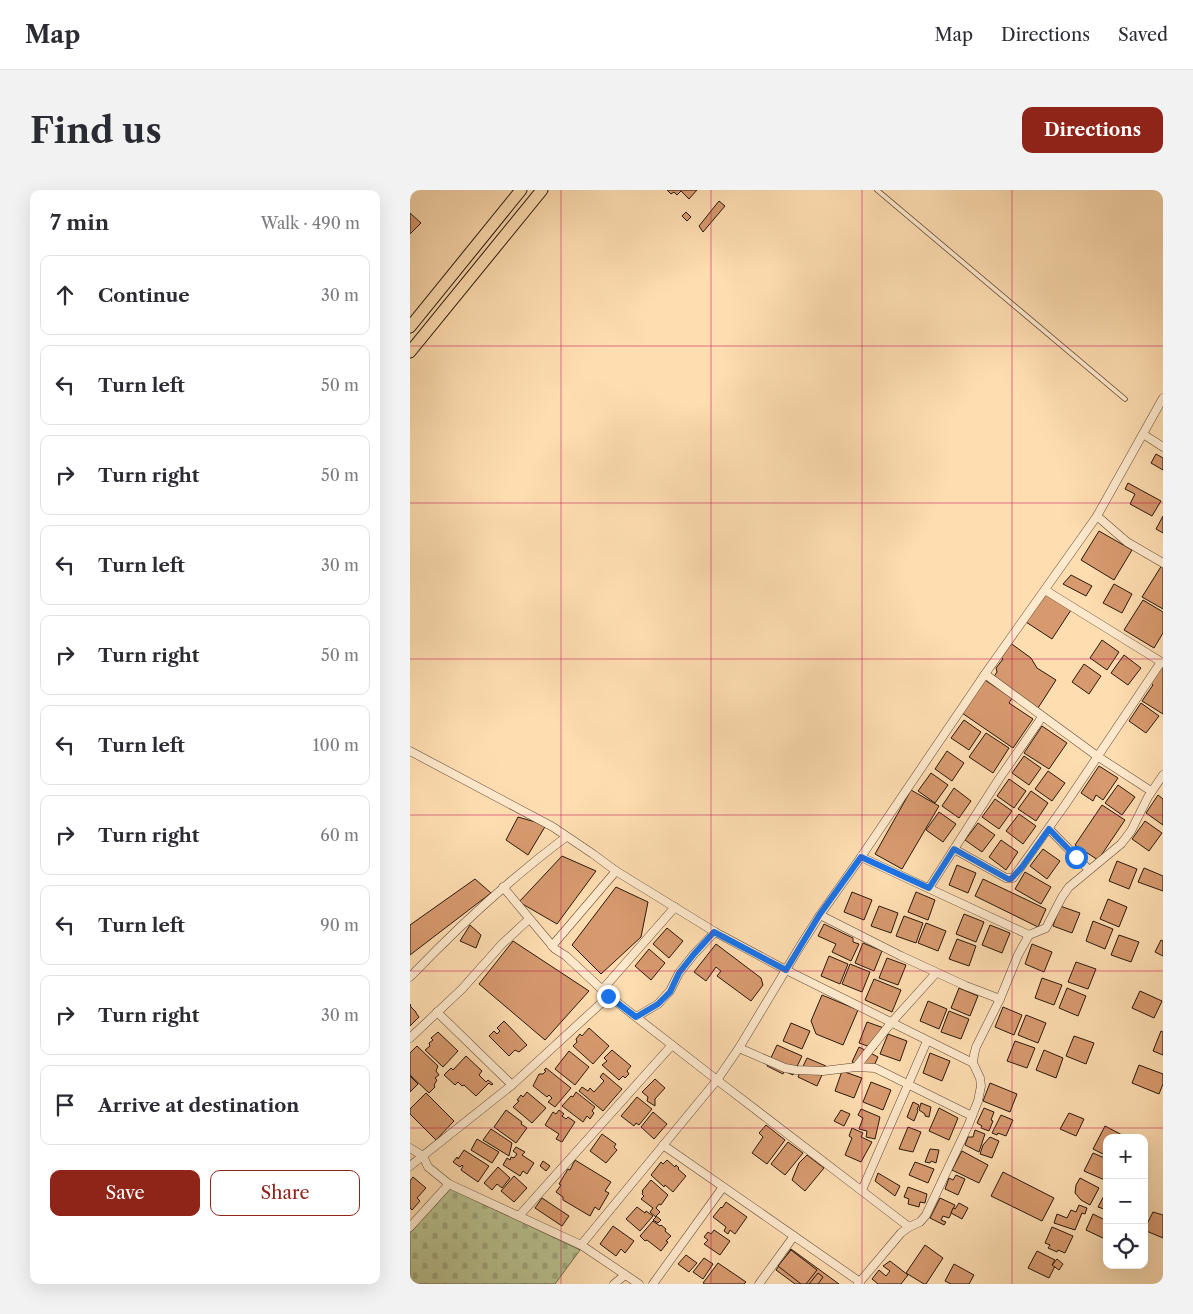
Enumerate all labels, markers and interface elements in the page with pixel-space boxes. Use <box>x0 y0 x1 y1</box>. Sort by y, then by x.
text: Map <box>25 20 80 49</box>
text: Map <box>934 24 973 46</box>
text: Directions <box>1001 24 1090 46</box>
text: Saved <box>1118 24 1168 46</box>
button: Directions <box>1022 107 1163 153</box>
text: Find us <box>30 109 162 152</box>
text: 7 min <box>50 210 109 235</box>
text: Walk · 490 m <box>261 213 360 233</box>
icon: ahead <box>51 281 79 309</box>
text: Continue <box>98 284 190 307</box>
text: 30 m <box>321 285 359 305</box>
icon: left <box>51 371 79 399</box>
text: Turn left <box>98 374 185 397</box>
text: 50 m <box>321 375 359 395</box>
icon: right <box>51 461 79 489</box>
text: Turn right <box>98 464 199 487</box>
text: 50 m <box>321 465 359 485</box>
icon: left <box>51 551 79 579</box>
text: Turn left <box>98 554 185 577</box>
text: 30 m <box>321 555 359 575</box>
icon: right <box>51 641 79 669</box>
text: Turn right <box>98 644 199 667</box>
text: 50 m <box>321 645 359 665</box>
icon: left <box>51 731 79 759</box>
text: Turn left <box>98 734 185 757</box>
text: 100 m <box>313 735 359 755</box>
icon: right <box>51 821 79 849</box>
text: Turn right <box>98 824 199 847</box>
text: 60 m <box>320 825 359 845</box>
route start <box>1065 846 1088 869</box>
icon: left <box>51 911 79 939</box>
text: Turn left <box>98 914 185 937</box>
text: 90 m <box>320 915 359 935</box>
route end <box>597 985 620 1008</box>
icon: right <box>51 1001 79 1029</box>
text: Turn right <box>98 1004 199 1027</box>
text: 30 m <box>321 1005 359 1025</box>
icon: arrive <box>51 1091 79 1119</box>
text: Arrive at destination <box>98 1094 299 1117</box>
map controls <box>1103 1134 1148 1269</box>
button: + <box>1103 1134 1148 1179</box>
button: Save <box>50 1170 200 1216</box>
button: Share <box>210 1170 360 1216</box>
button: − <box>1103 1179 1148 1224</box>
button: locate <box>1103 1224 1148 1269</box>

